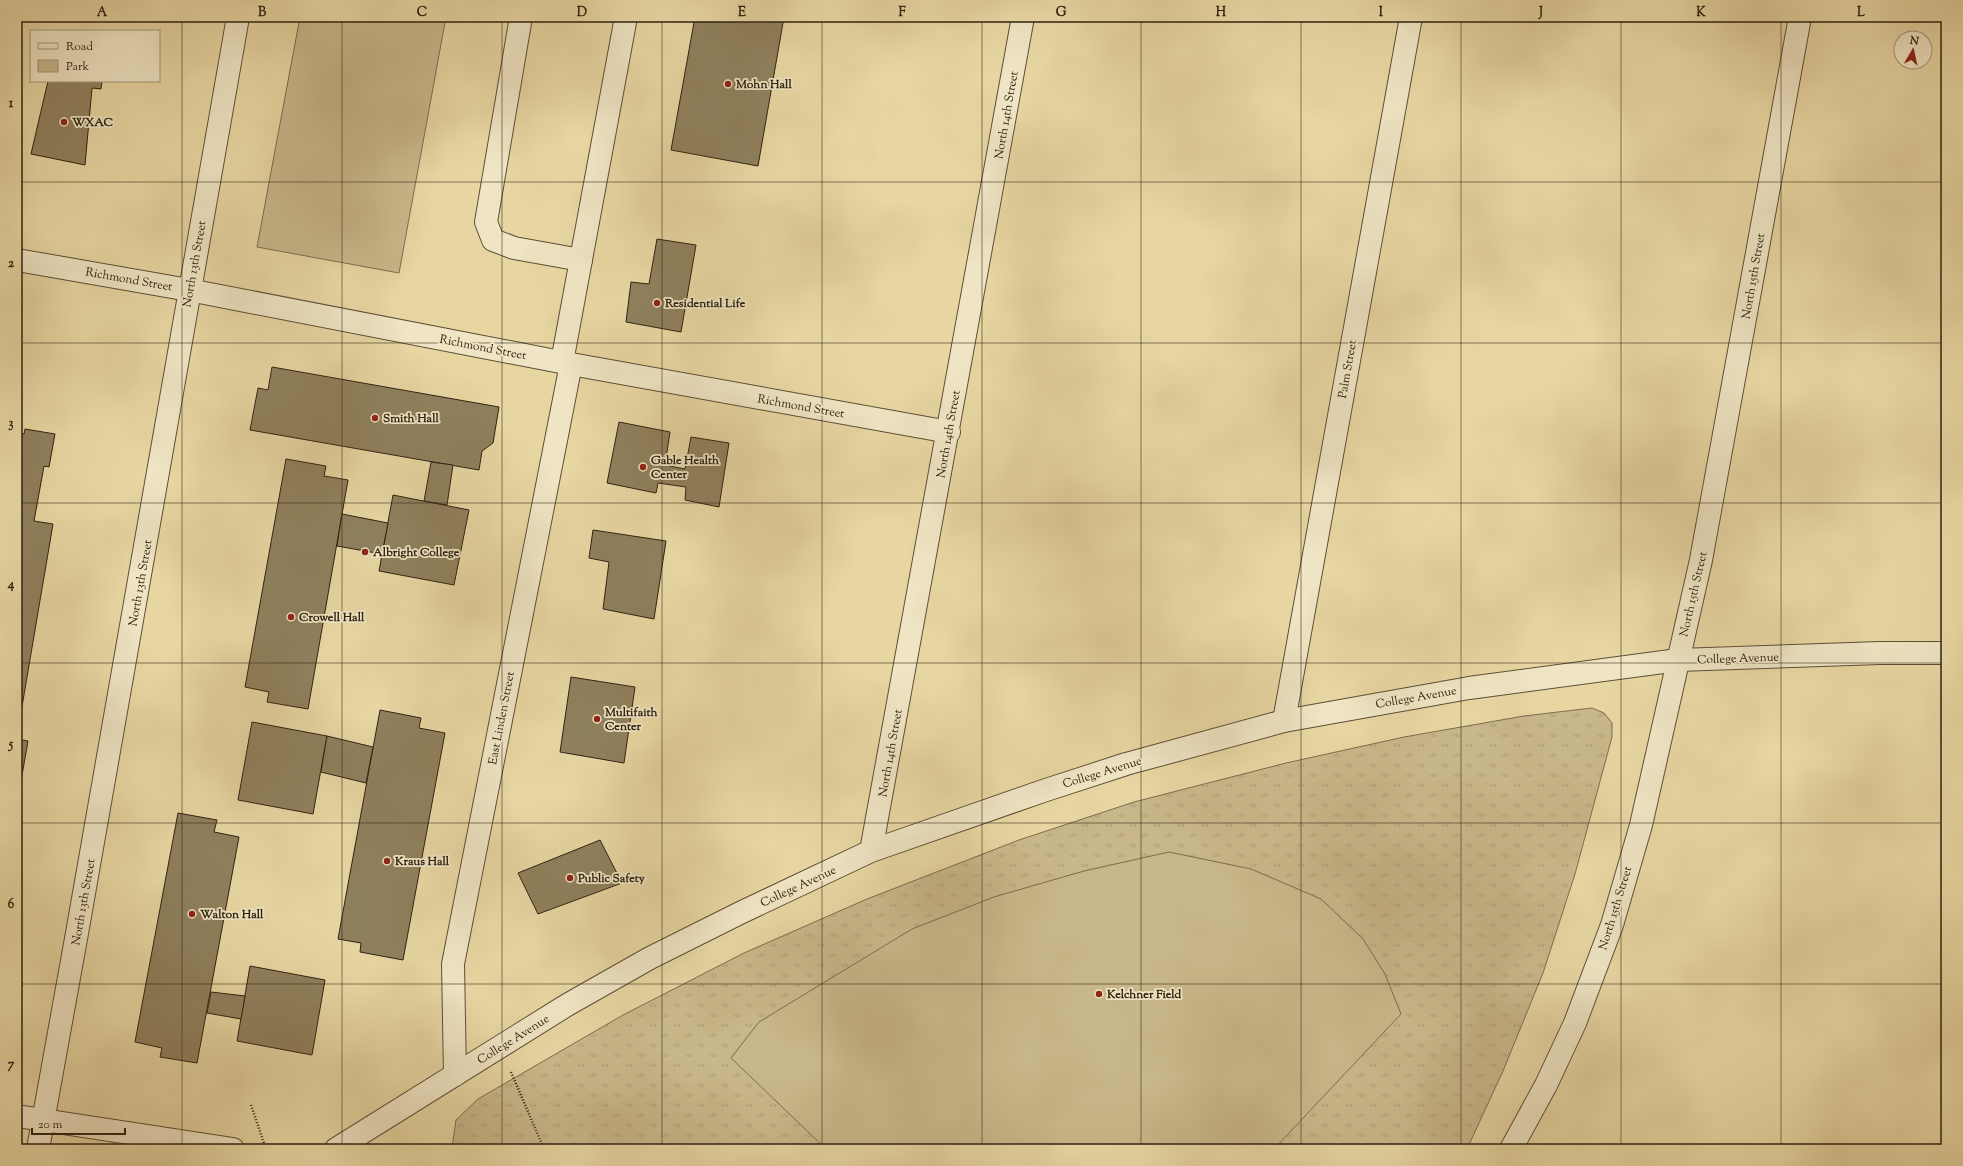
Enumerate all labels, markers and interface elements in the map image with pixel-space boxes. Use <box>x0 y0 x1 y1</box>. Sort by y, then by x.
text: A <box>97 4 108 22</box>
text: B <box>258 4 267 22</box>
text: C <box>417 4 427 22</box>
text: D <box>577 4 587 22</box>
text: E <box>738 4 746 22</box>
text: F <box>898 4 906 22</box>
text: G <box>1056 4 1067 22</box>
text: H <box>1216 4 1227 22</box>
text: I <box>1379 4 1384 22</box>
text: J <box>1538 4 1543 22</box>
text: K <box>1696 4 1706 22</box>
text: L <box>1857 4 1865 22</box>
legend <box>30 30 160 82</box>
north arrow <box>1893 30 1933 70</box>
text: N <box>1908 32 1920 50</box>
text: Road <box>66 38 93 56</box>
text: Park <box>66 58 89 76</box>
street label: North 14th Street <box>990 70 1024 161</box>
place label: Mohn Hall <box>735 76 792 94</box>
marker: Mohn Hall <box>723 79 733 89</box>
text: 1 <box>9 95 14 113</box>
place label: WXAC <box>71 114 113 132</box>
marker: WXAC <box>59 117 69 127</box>
street label: North 13th Street <box>179 219 211 309</box>
street label: North 15th Street <box>1738 232 1770 321</box>
text: 2 <box>8 255 15 273</box>
street label: Richmond Street <box>84 263 174 296</box>
place label: Residential Life <box>664 295 746 313</box>
marker: Residential Life <box>652 298 662 308</box>
street label: Richmond Street <box>438 331 528 365</box>
street label: Palm Street <box>1334 339 1362 400</box>
street label: North 14th Street <box>932 389 966 480</box>
street label: Richmond Street <box>756 390 846 423</box>
place label: Smith Hall <box>383 410 440 428</box>
marker: Smith Hall <box>370 413 380 423</box>
text: 3 <box>8 415 14 433</box>
place label: Gable Health Center <box>651 452 720 484</box>
marker: Gable Health Center <box>638 462 648 472</box>
street label: North 13th Street <box>125 538 157 628</box>
place label: Albright College <box>372 544 460 562</box>
marker: Albright College <box>360 547 370 557</box>
street label: North 15th Street <box>1675 550 1713 639</box>
text: 4 <box>7 576 15 594</box>
place label: Crowell Hall <box>299 609 365 627</box>
marker: Crowell Hall <box>286 612 296 622</box>
street label: College Avenue <box>1697 649 1780 669</box>
street label: East Linden Street <box>484 670 520 766</box>
street label: College Avenue <box>1374 682 1459 714</box>
place label: Multifaith Center <box>604 704 659 736</box>
street label: North 14th Street <box>874 708 908 799</box>
marker: Multifaith Center <box>592 714 602 724</box>
text: 5 <box>8 736 14 754</box>
street label: College Avenue <box>1060 752 1145 794</box>
place label: Kraus Hall <box>394 853 450 871</box>
marker: Kraus Hall <box>382 856 392 866</box>
street label: North 13th Street <box>68 857 100 947</box>
street label: College Avenue <box>757 861 840 912</box>
street label: North 15th Street <box>1595 864 1637 953</box>
place label: Public Safety <box>577 870 645 888</box>
marker: Public Safety <box>565 873 575 883</box>
text: 6 <box>8 896 15 914</box>
place label: Walton Hall <box>199 906 264 924</box>
marker: Walton Hall <box>187 909 197 919</box>
place label: Kelchner Field <box>1106 986 1182 1004</box>
marker: Kelchner Field <box>1094 989 1104 999</box>
street label: College Avenue <box>474 1010 553 1069</box>
text: 7 <box>8 1056 15 1074</box>
scale bar <box>32 1110 125 1136</box>
text: 20 m <box>38 1116 63 1134</box>

